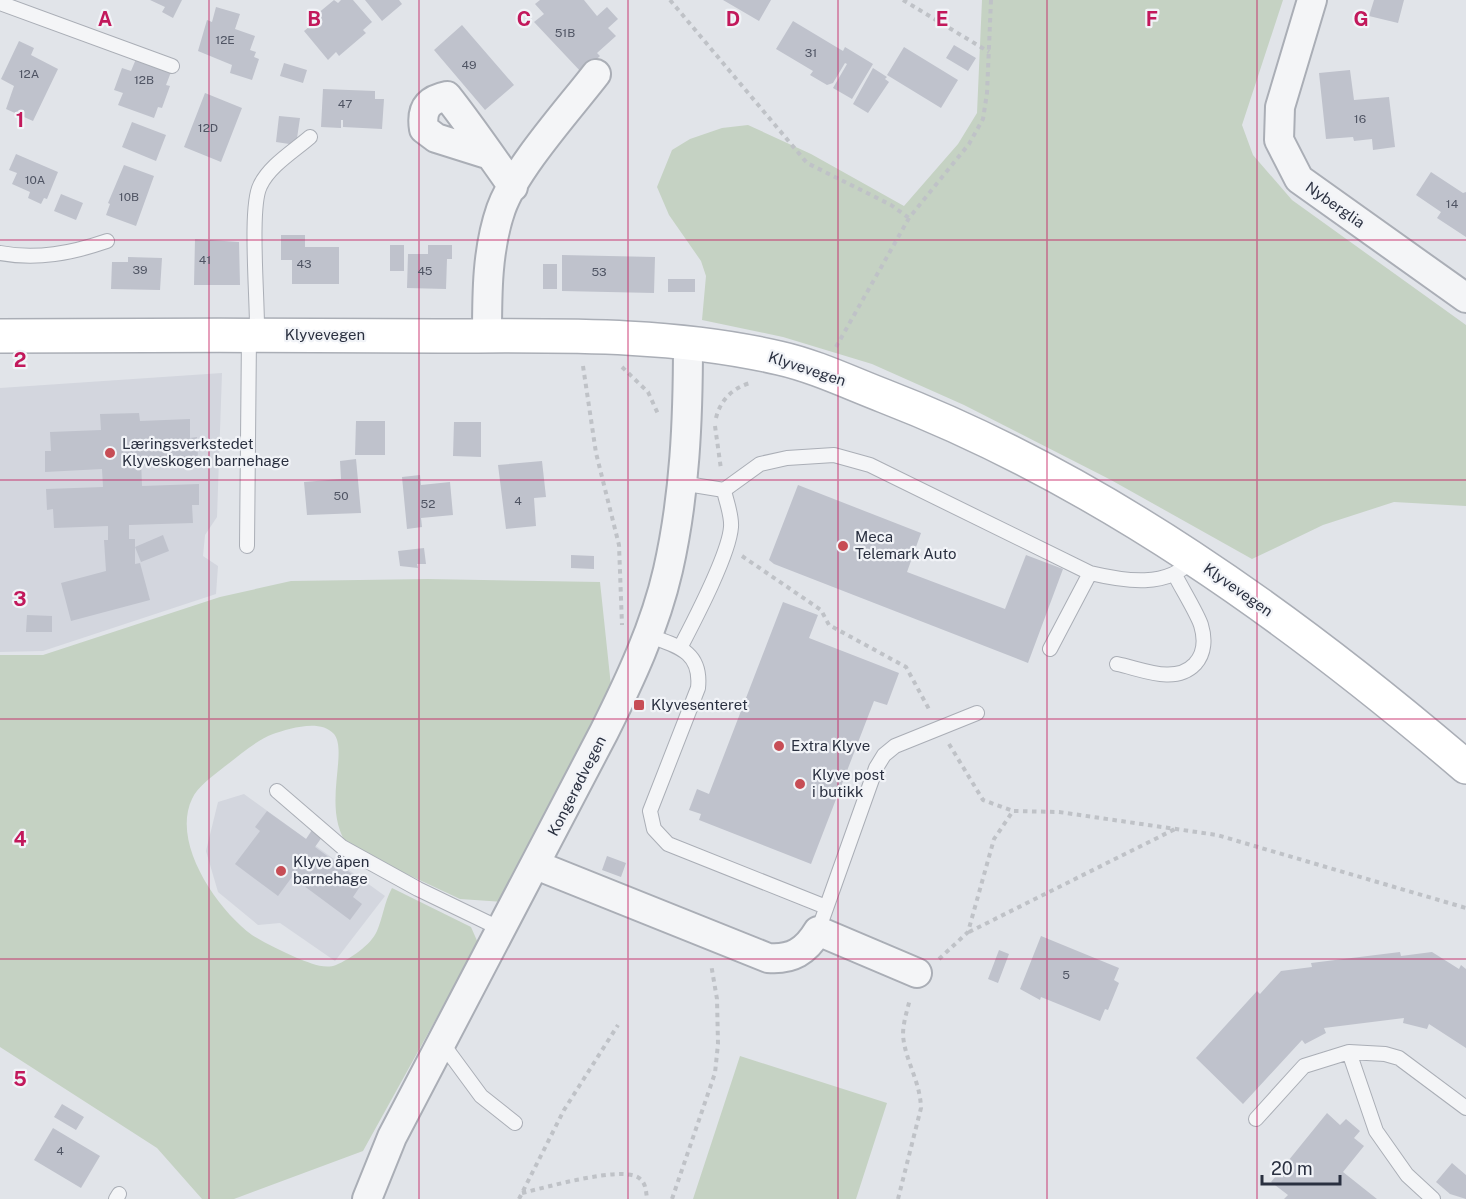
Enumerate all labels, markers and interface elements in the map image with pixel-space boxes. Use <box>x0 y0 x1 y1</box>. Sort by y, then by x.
text: A <box>98 7 112 31</box>
text: B <box>307 7 321 31</box>
text: C <box>517 7 531 31</box>
text: D <box>726 7 740 31</box>
text: E <box>936 7 948 31</box>
text: F <box>1146 7 1158 31</box>
text: G <box>1353 7 1369 31</box>
house number: 51B <box>555 26 575 40</box>
house number: 12E <box>215 33 235 47</box>
house number: 31 <box>805 46 817 60</box>
house number: 49 <box>461 58 477 72</box>
house number: 12A <box>19 67 40 81</box>
house number: 12B <box>134 73 154 87</box>
house number: 47 <box>338 97 352 111</box>
text: 1 <box>16 108 24 132</box>
house number: 16 <box>1354 112 1366 126</box>
house number: 12D <box>198 121 218 135</box>
house number: 10A <box>25 173 46 187</box>
street label: Nyberglia <box>1302 178 1368 231</box>
house number: 10B <box>119 190 139 204</box>
house number: 14 <box>1446 197 1459 211</box>
house number: 41 <box>199 253 211 267</box>
house number: 43 <box>296 257 312 271</box>
house number: 39 <box>133 263 147 277</box>
house number: 45 <box>417 264 433 278</box>
house number: 53 <box>591 265 607 279</box>
street label: Klyvevegen <box>285 326 365 343</box>
text: 2 <box>14 348 26 372</box>
street label: Klyvevegen <box>766 348 848 389</box>
place label: Læringsverkstedet Klyveskogen barnehage <box>122 435 289 469</box>
marker: Læringsverkstedet Klyveskogen barnehage <box>103 446 117 460</box>
house number: 50 <box>333 489 349 503</box>
house number: 4 <box>514 494 522 508</box>
house number: 52 <box>421 497 435 511</box>
place label: Meca Telemark Auto <box>855 528 957 562</box>
marker: Meca Telemark Auto <box>836 539 850 553</box>
street label: Klyvevegen <box>1200 560 1276 620</box>
text: 3 <box>13 587 27 611</box>
place label: Klyvesenteret <box>651 696 748 713</box>
marker: Klyvesenteret <box>632 698 646 712</box>
street label: Kongerødvegen <box>544 733 609 839</box>
place label: Extra Klyve <box>791 737 870 754</box>
marker: Extra Klyve <box>772 739 786 753</box>
place label: Klyve post i butikk <box>812 766 885 800</box>
marker: Klyve post i butikk <box>793 777 807 791</box>
text: 4 <box>13 827 27 851</box>
place label: Klyve åpen barnehage <box>293 853 370 887</box>
marker: Klyve åpen barnehage <box>274 864 288 878</box>
house number: 5 <box>1062 968 1070 982</box>
text: 5 <box>13 1067 27 1091</box>
house number: 4 <box>56 1144 64 1158</box>
scale bar <box>1262 1148 1340 1186</box>
text: 20 m <box>1271 1158 1313 1179</box>

